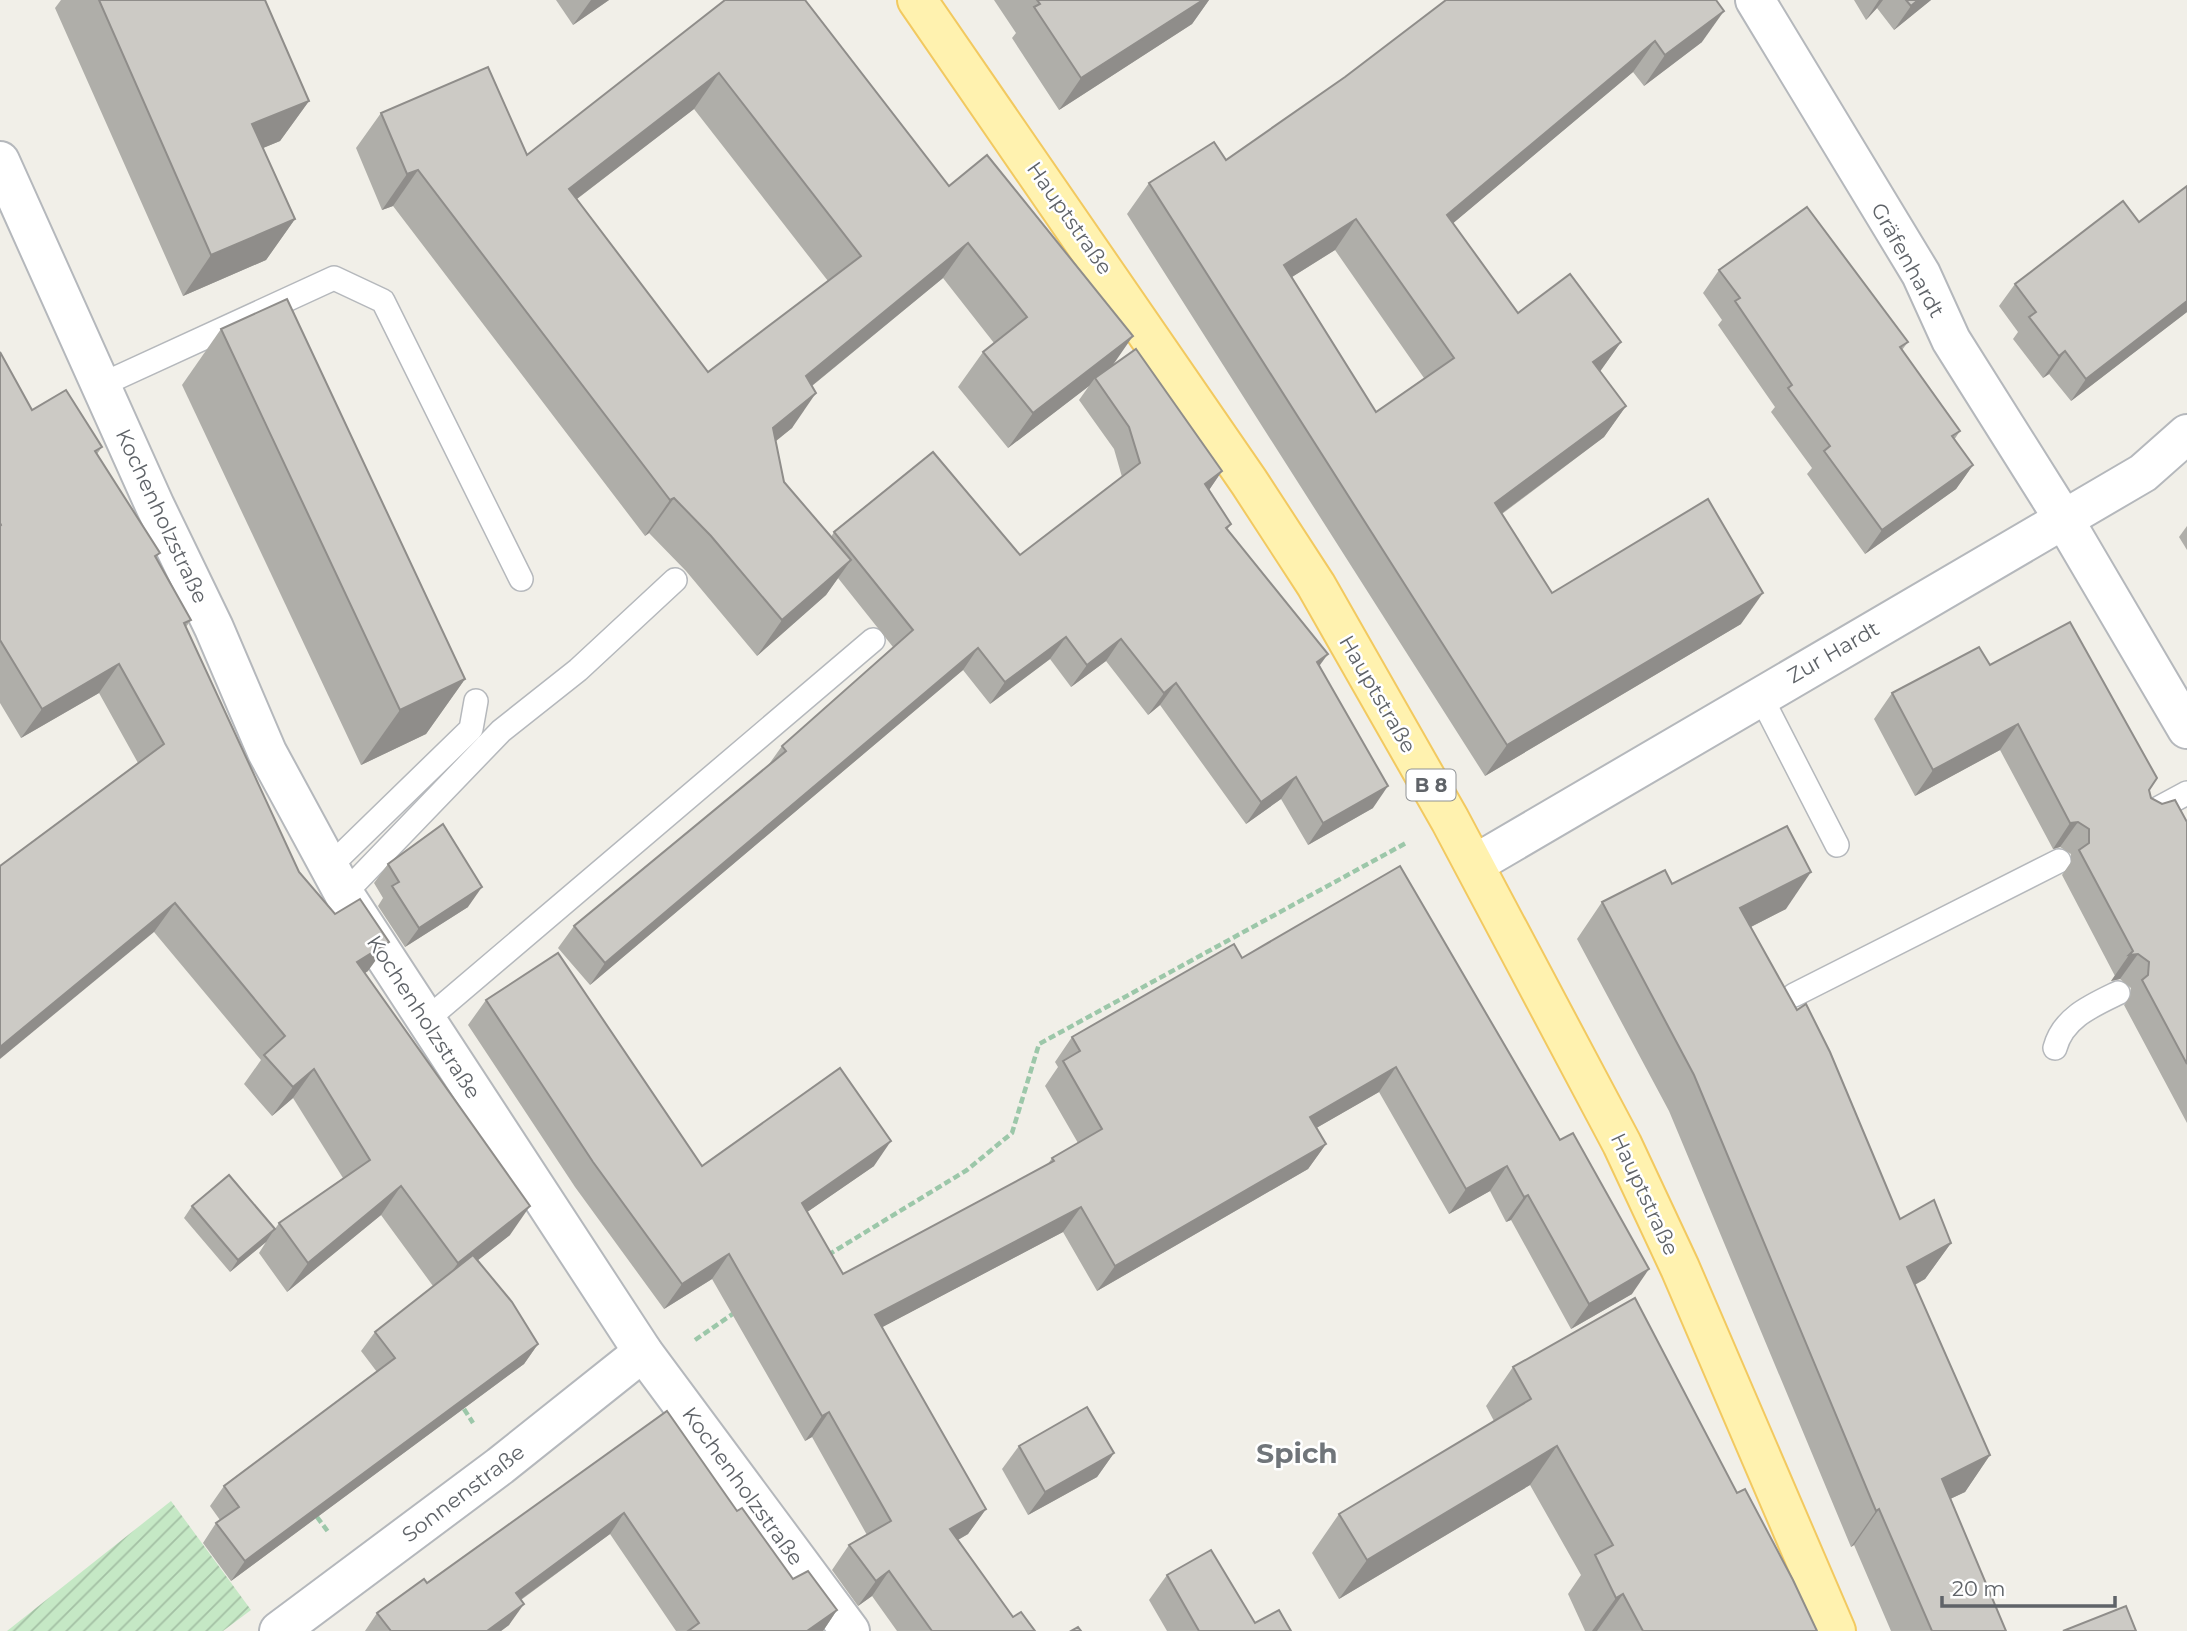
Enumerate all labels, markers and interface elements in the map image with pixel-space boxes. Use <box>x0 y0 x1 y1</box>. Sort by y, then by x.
street label: Hauptstraße <box>1022 157 1118 279</box>
street label: Gräfenhardt <box>1866 198 1950 322</box>
street label: Kochenholzstraße <box>111 425 213 607</box>
street label: Zur Hardt <box>1783 616 1883 688</box>
street label: Hauptstraße <box>1334 631 1422 757</box>
road number: B 8 <box>1406 770 1456 800</box>
street label: Kochenholzstraße <box>362 931 486 1103</box>
street label: Hauptstraße <box>1606 1129 1684 1259</box>
street label: Kochenholzstraße <box>677 1402 809 1570</box>
district label: Spich <box>1256 1436 1338 1470</box>
street label: Sonnenstraße <box>397 1439 529 1547</box>
scale bar <box>1942 1564 2115 1608</box>
text: 20 m <box>1952 1576 2006 1601</box>

